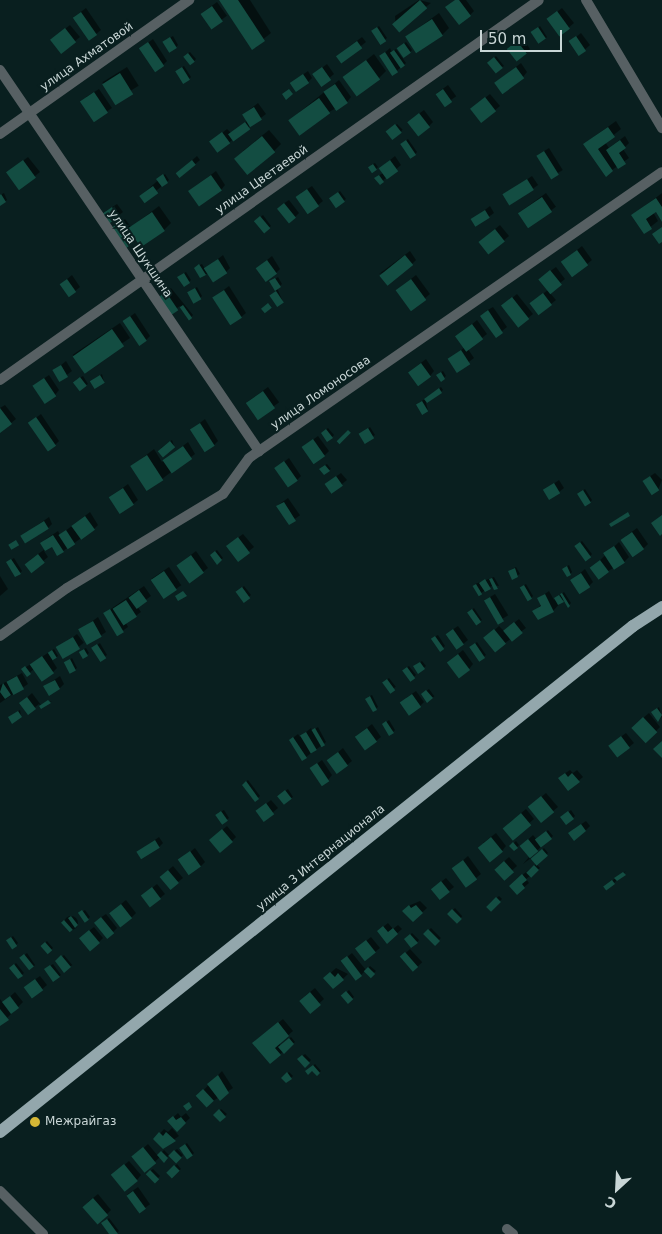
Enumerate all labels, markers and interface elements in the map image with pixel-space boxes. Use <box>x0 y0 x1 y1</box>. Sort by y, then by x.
street label: улица Ахматовой <box>38 20 136 94</box>
scale bar <box>482 20 564 52</box>
text: 50 m <box>488 30 526 48</box>
street label: улица Цветаевой <box>213 143 311 217</box>
street label: улица Шукшина <box>105 207 175 301</box>
street label: улица Ломоносова <box>268 353 374 433</box>
street label: улица 3 Интернационала <box>254 802 388 914</box>
place label: Межрайгаз <box>45 1115 116 1129</box>
marker: Межрайгаз <box>29 1116 41 1128</box>
north arrow <box>592 1164 642 1214</box>
text: С <box>603 1193 619 1212</box>

